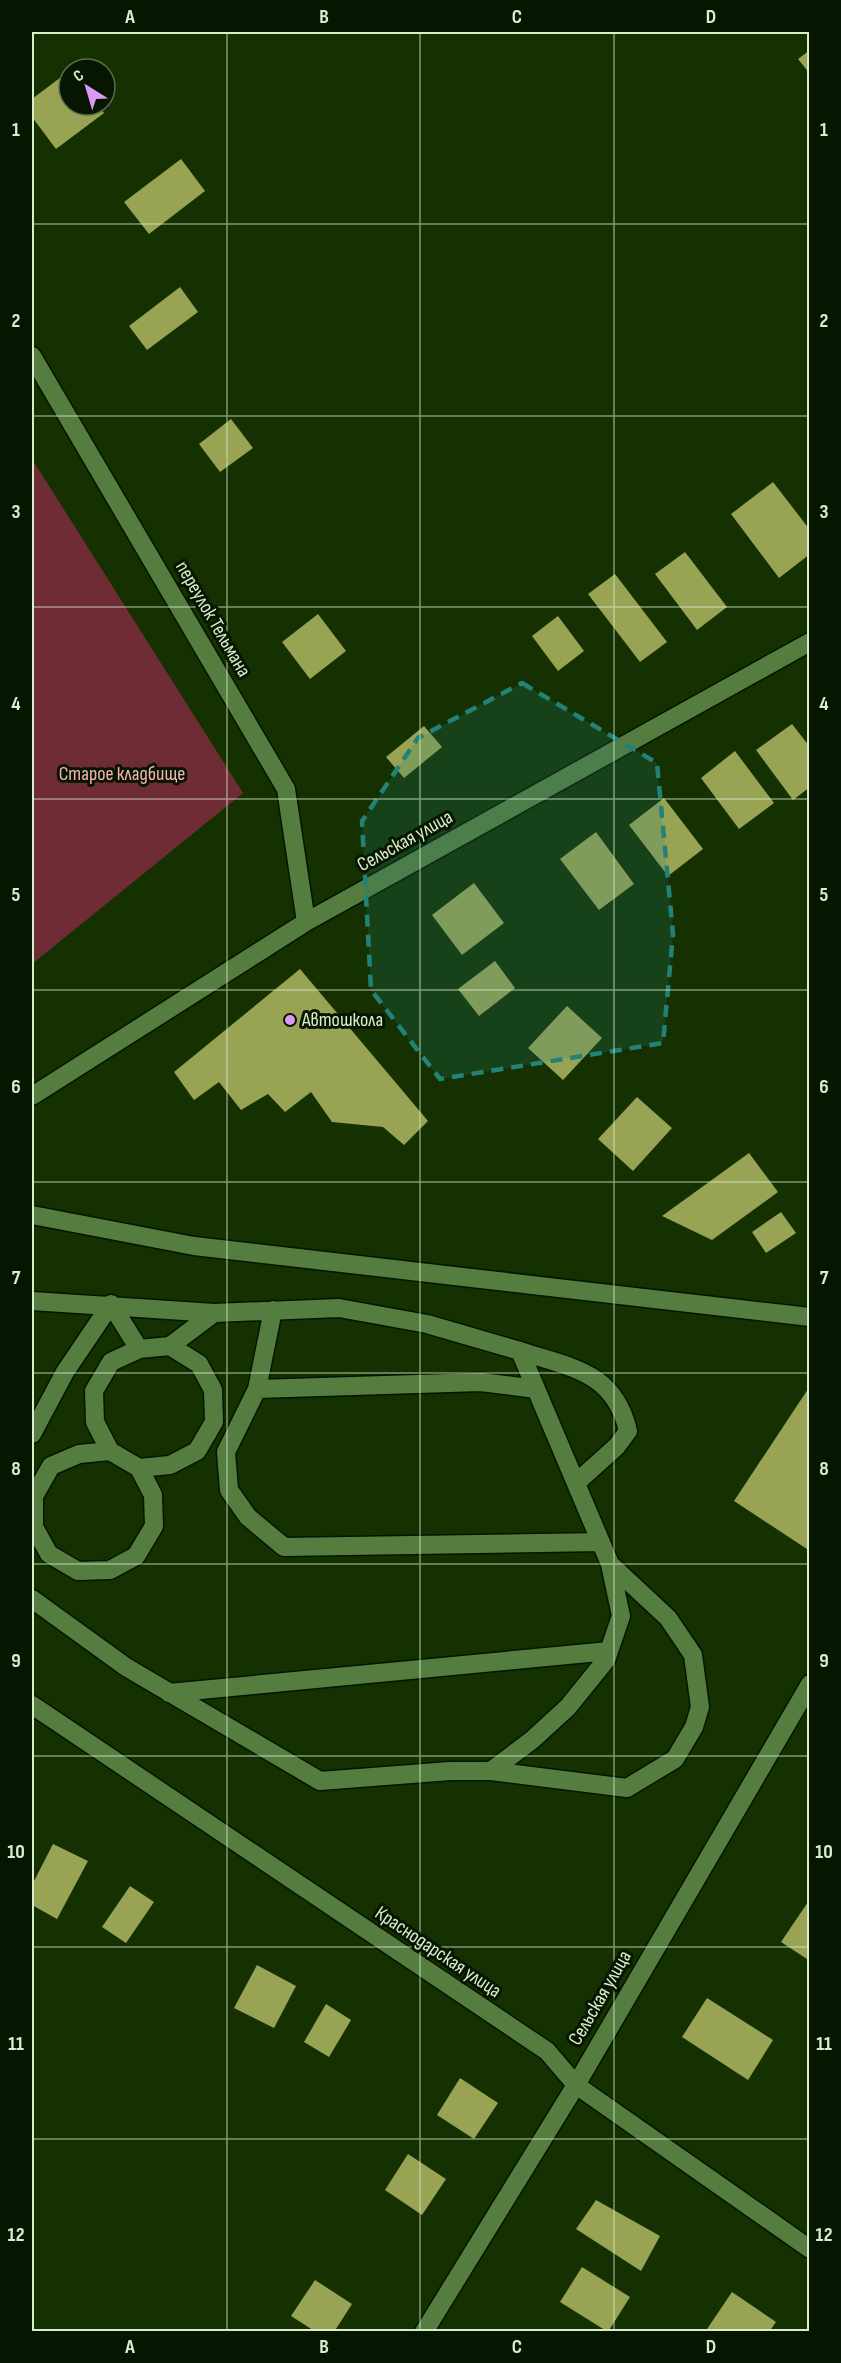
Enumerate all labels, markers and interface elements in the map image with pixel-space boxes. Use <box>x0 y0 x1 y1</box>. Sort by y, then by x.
text: A <box>124 5 135 29</box>
text: B <box>319 5 329 29</box>
text: C <box>512 5 522 29</box>
text: D <box>706 5 716 29</box>
north arrow <box>57 57 117 117</box>
text: С <box>70 66 88 86</box>
text: 1 <box>12 118 20 142</box>
text: 1 <box>820 118 828 142</box>
text: 2 <box>12 309 20 333</box>
text: 2 <box>820 309 828 333</box>
text: 3 <box>12 500 21 524</box>
text: 3 <box>820 500 829 524</box>
street label: переулок Тельмана <box>170 557 256 681</box>
text: 4 <box>11 692 21 716</box>
text: 4 <box>819 692 829 716</box>
park label: Старое кладбище <box>59 762 185 786</box>
street label: Сельская улица <box>353 805 457 877</box>
text: 5 <box>12 883 21 907</box>
text: 5 <box>820 883 829 907</box>
place label: Автошкола <box>301 1008 383 1032</box>
marker: Автошкола <box>283 1013 297 1027</box>
text: 6 <box>11 1075 21 1099</box>
text: 6 <box>819 1075 829 1099</box>
text: 7 <box>12 1266 21 1290</box>
text: 7 <box>820 1266 829 1290</box>
text: 8 <box>11 1457 21 1481</box>
text: 8 <box>819 1457 829 1481</box>
text: 9 <box>11 1649 21 1673</box>
text: 9 <box>819 1649 829 1673</box>
text: 10 <box>7 1840 25 1864</box>
text: 10 <box>815 1840 833 1864</box>
street label: Краснодарская улица <box>370 1901 506 2003</box>
street label: Сельская улица <box>563 1946 637 2050</box>
text: 11 <box>8 2032 24 2056</box>
text: 11 <box>816 2032 832 2056</box>
text: 12 <box>8 2223 24 2247</box>
text: 12 <box>816 2223 832 2247</box>
text: A <box>124 2335 135 2359</box>
text: B <box>319 2335 329 2359</box>
text: C <box>512 2335 522 2359</box>
text: D <box>706 2335 716 2359</box>

